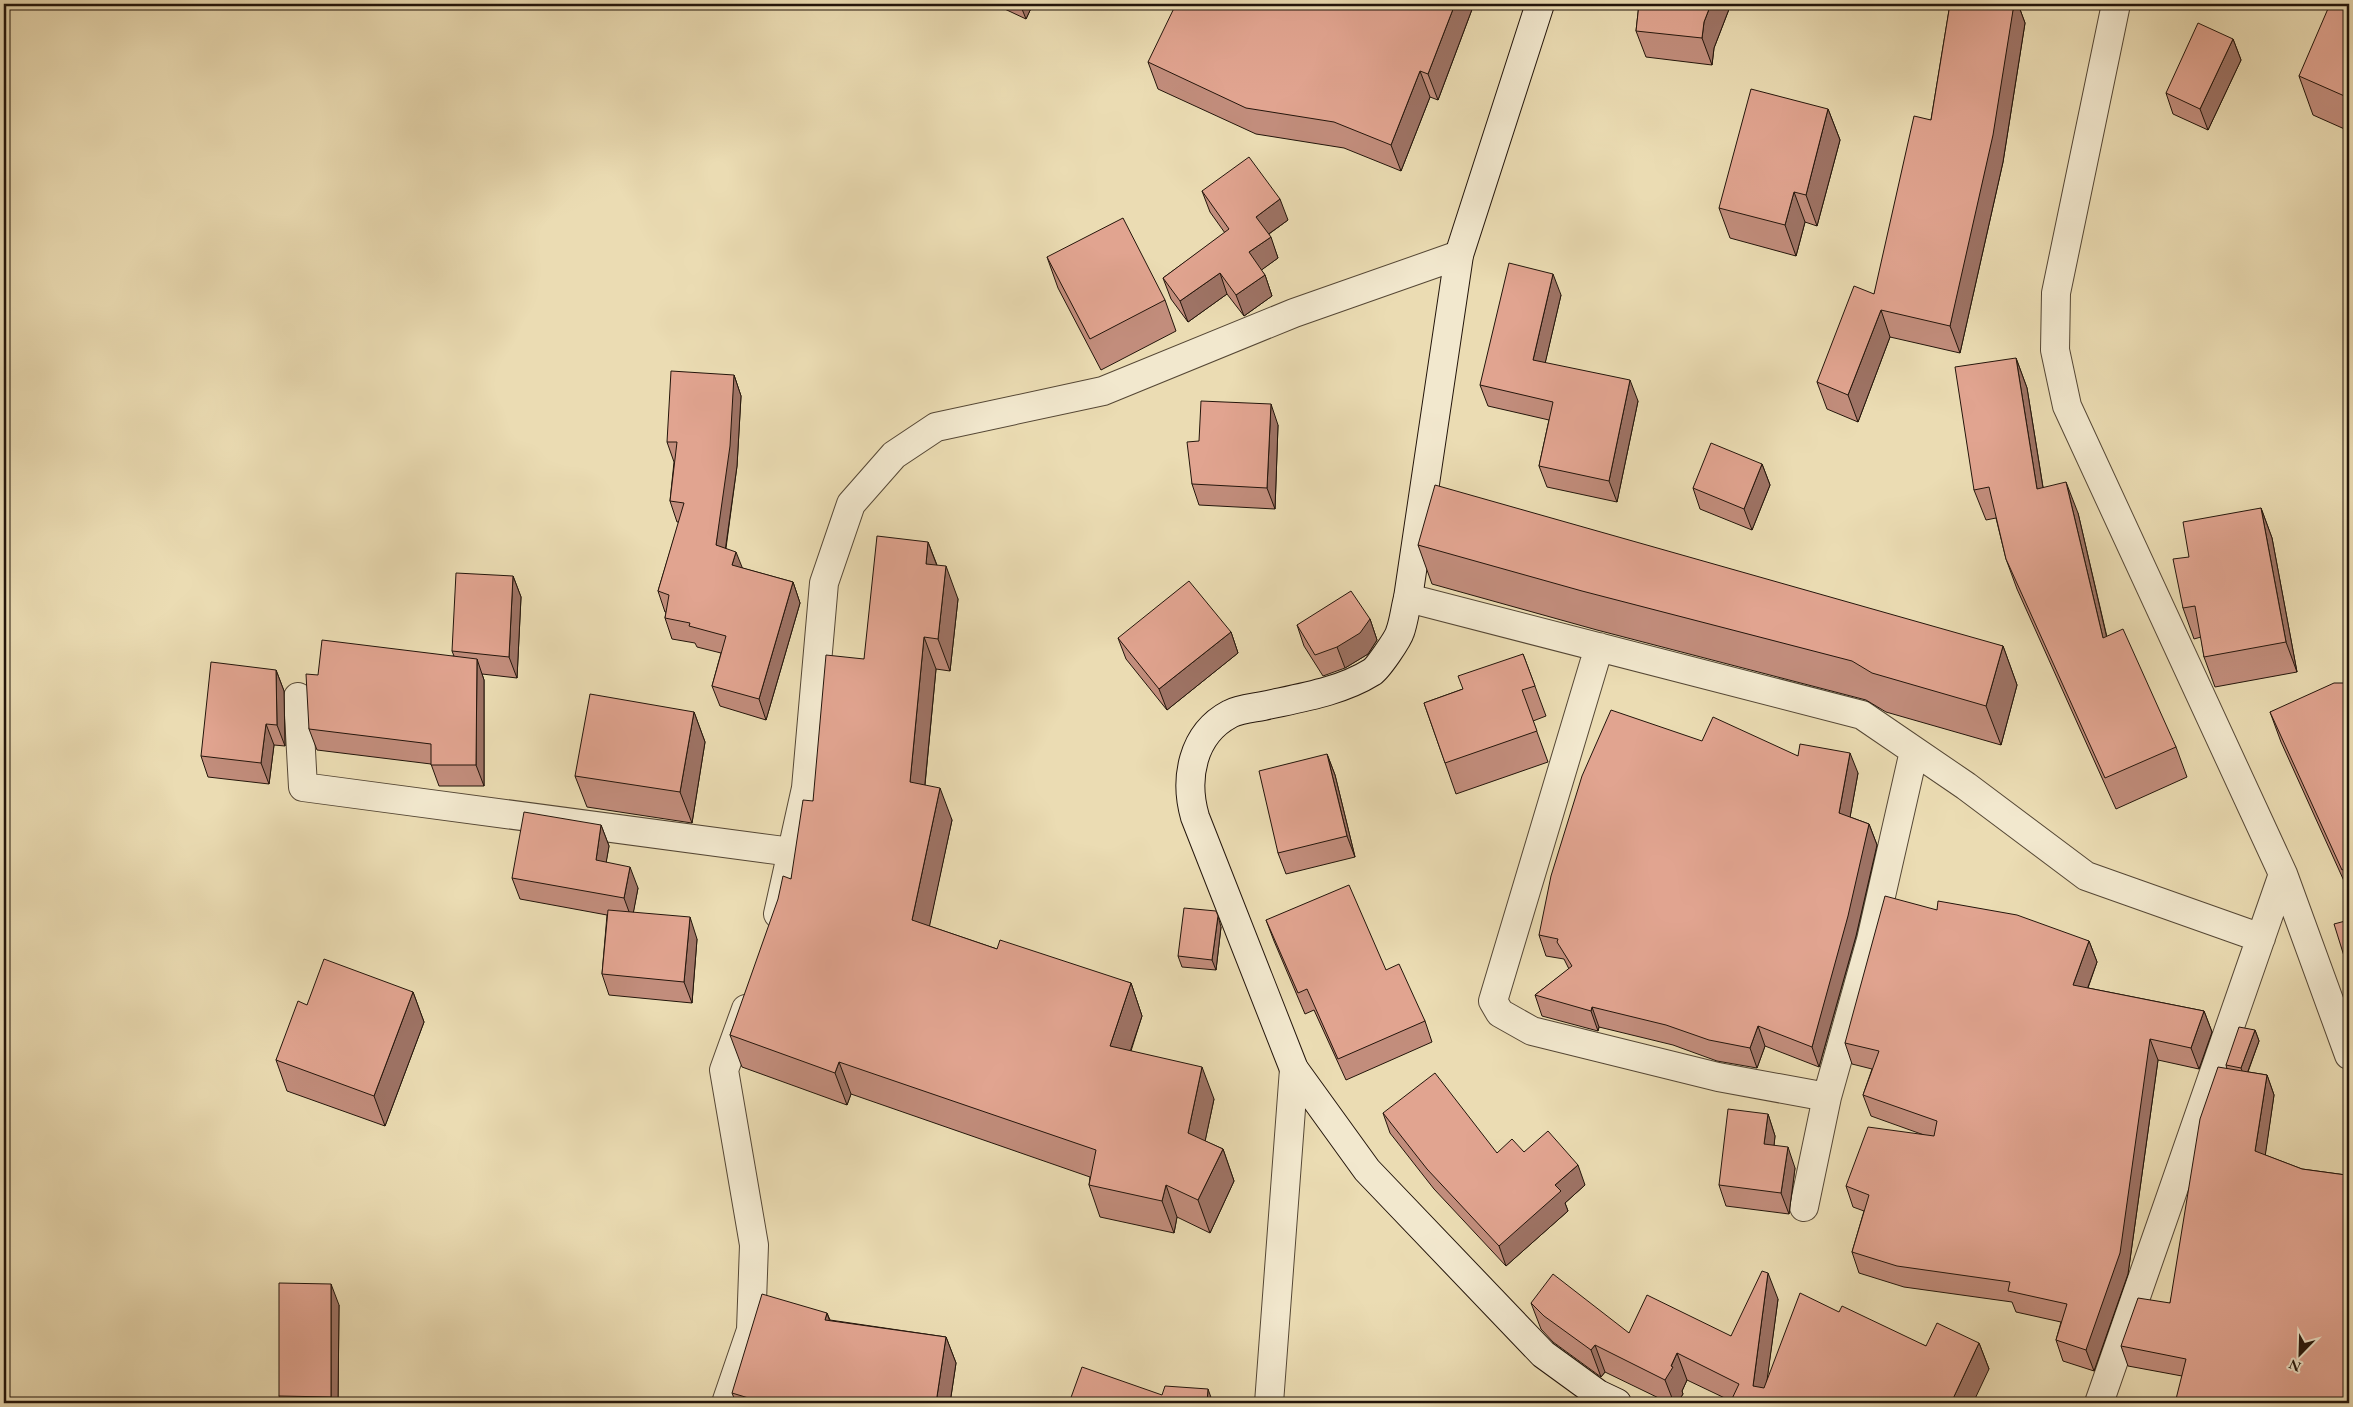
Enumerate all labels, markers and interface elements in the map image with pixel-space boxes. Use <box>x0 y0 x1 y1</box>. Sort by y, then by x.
north arrow <box>2276 1330 2326 1380</box>
text: N <box>2286 1355 2304 1376</box>

